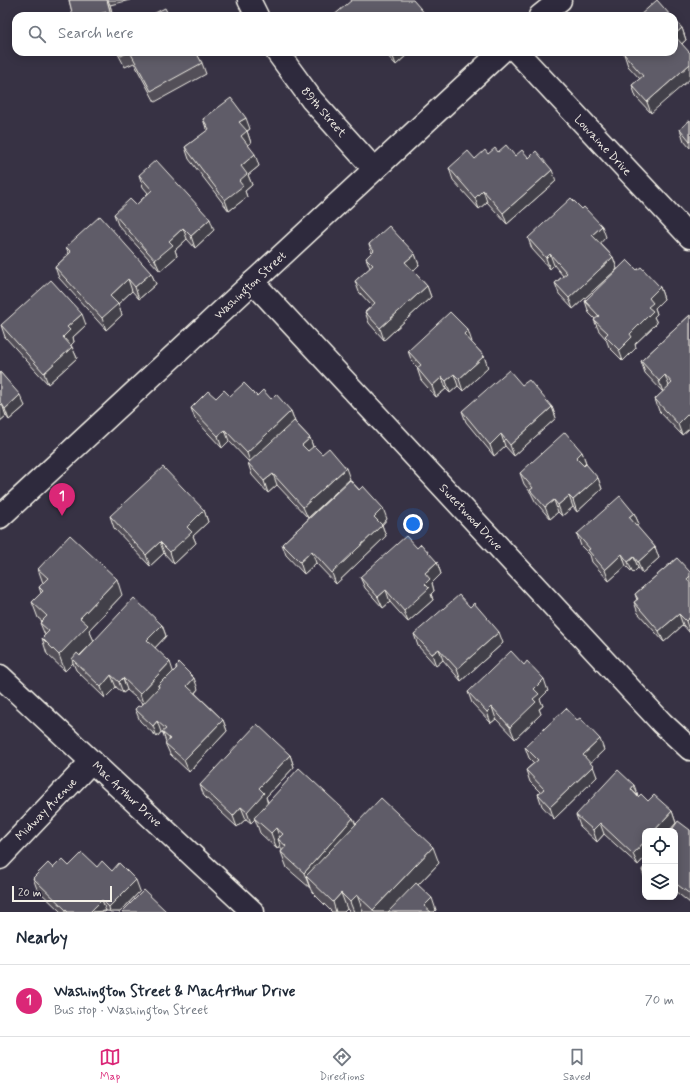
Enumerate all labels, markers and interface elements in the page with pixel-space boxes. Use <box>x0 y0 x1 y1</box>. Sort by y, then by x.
search box <box>12 12 678 56</box>
icon: search <box>26 23 48 45</box>
text: Search here <box>58 24 134 44</box>
street label: 89th Street <box>297 84 350 141</box>
street label: Louvaine Drive <box>570 112 635 180</box>
street label: Washington Street <box>211 248 291 324</box>
street label: Sweetwood Drive <box>435 481 505 555</box>
pin: 1 <box>49 483 75 516</box>
your location <box>403 514 423 534</box>
street label: Mac Arthur Drive <box>88 758 165 831</box>
street label: Midway Avenue <box>12 774 81 845</box>
map controls <box>642 828 678 900</box>
button: locate <box>642 828 678 864</box>
button: layers <box>642 864 678 900</box>
scale bar <box>12 884 112 903</box>
text: 20 m <box>18 886 41 900</box>
text: Nearby <box>16 927 68 949</box>
text: Washington Street & MacArthur Drive <box>54 982 295 1002</box>
text: 1 <box>26 992 32 1009</box>
text: 70 m <box>645 992 674 1009</box>
text: Bus stop · Washington Street <box>54 1002 208 1019</box>
tab: Map <box>99 1046 121 1084</box>
tab: Directions <box>319 1046 365 1084</box>
tab: Saved <box>563 1046 591 1084</box>

